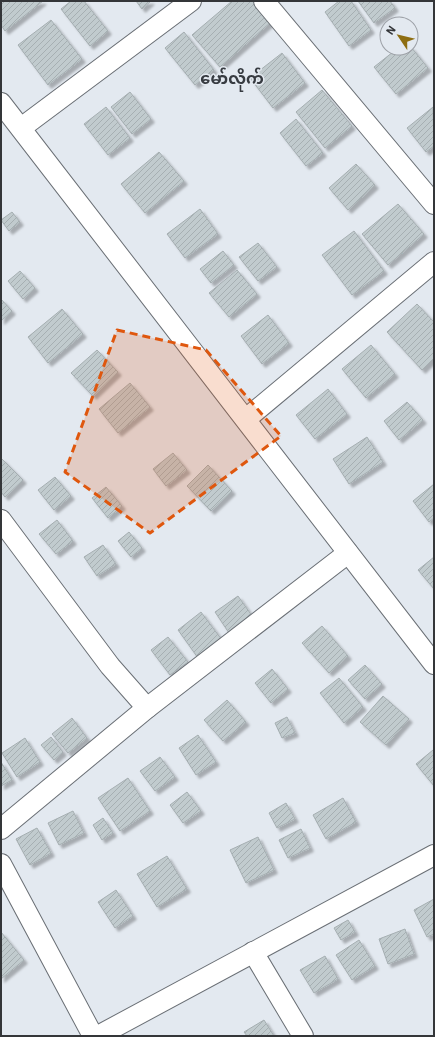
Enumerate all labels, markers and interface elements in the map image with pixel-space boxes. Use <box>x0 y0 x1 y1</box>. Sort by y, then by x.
north arrow <box>379 16 419 56</box>
text: N <box>383 23 399 38</box>
district label: မော်လိုက် <box>200 67 264 92</box>

